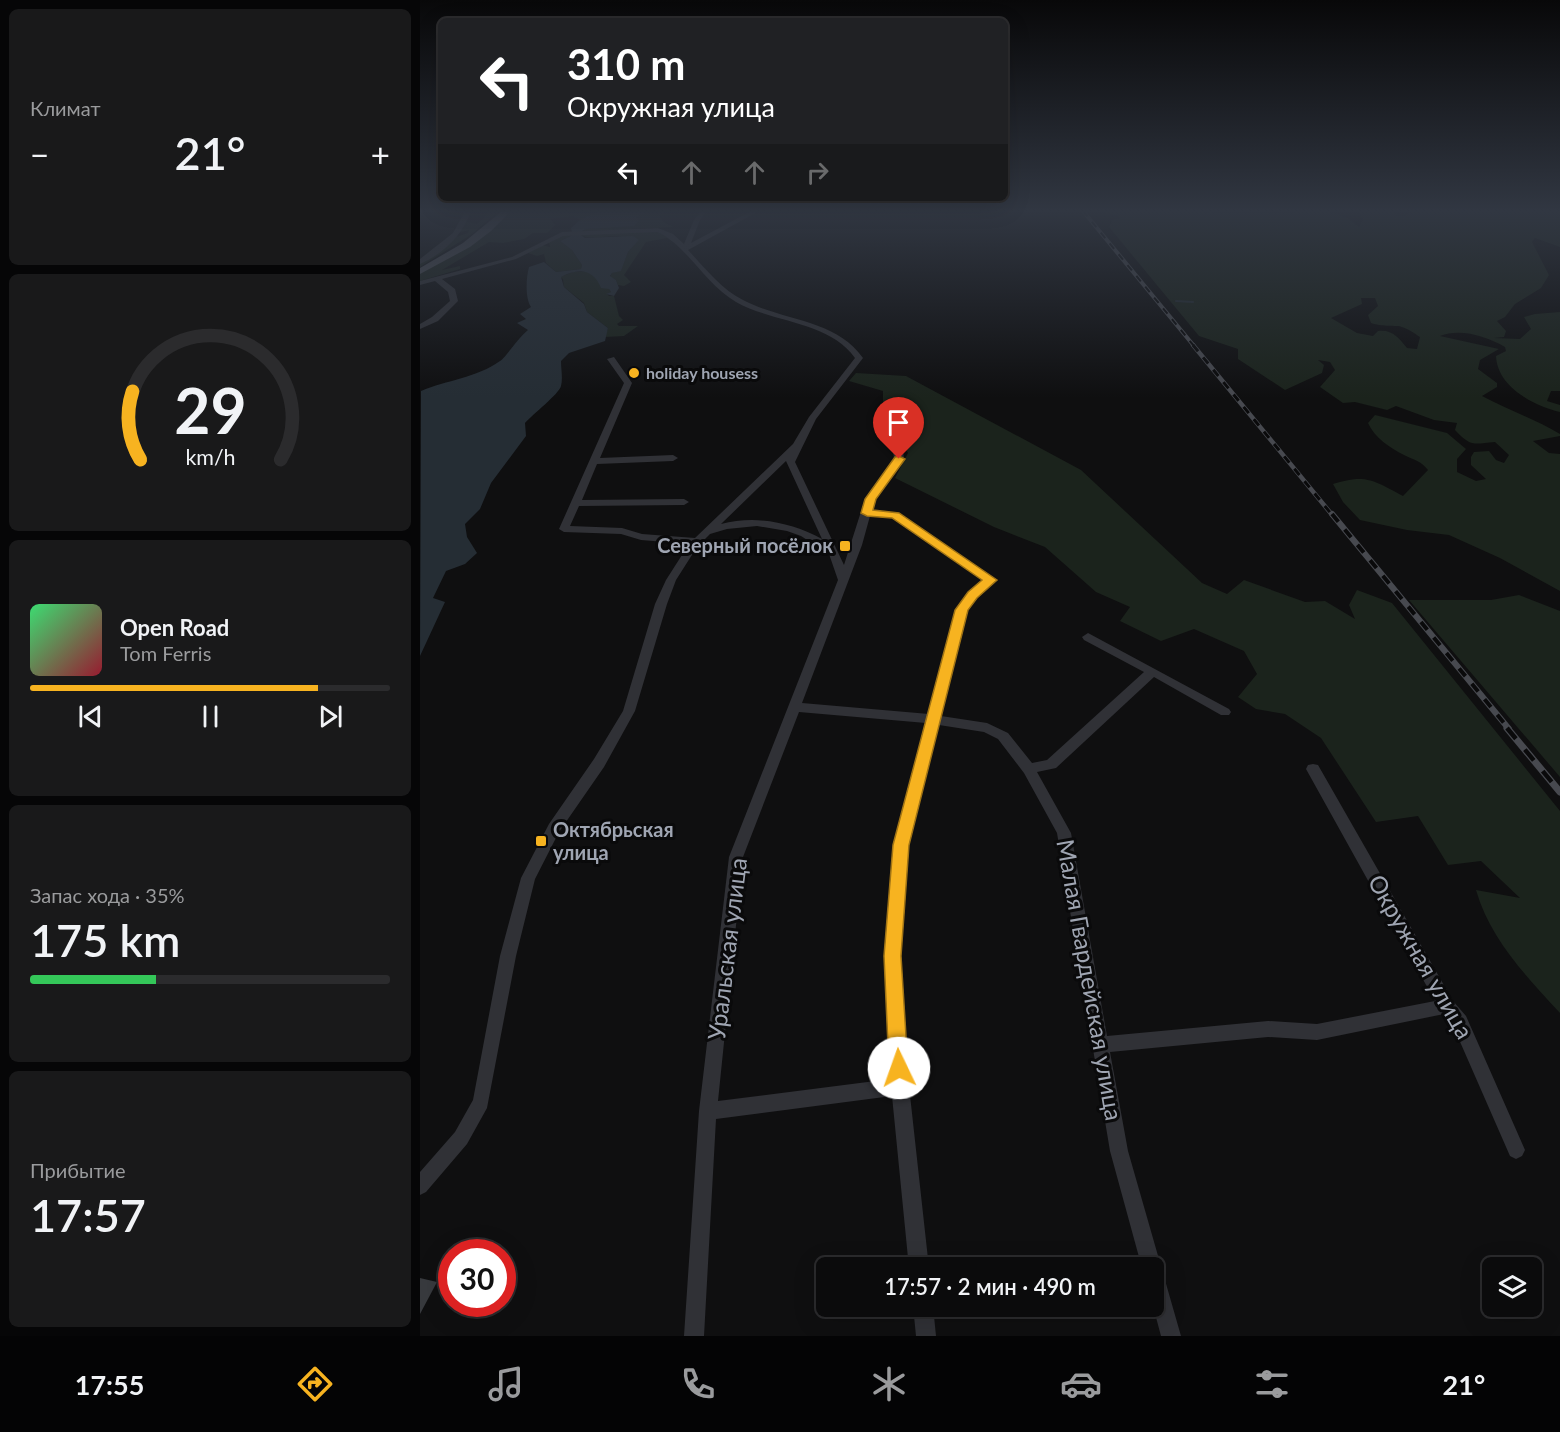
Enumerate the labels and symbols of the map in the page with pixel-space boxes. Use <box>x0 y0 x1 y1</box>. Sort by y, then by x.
place label: holiday housess <box>646 363 758 382</box>
marker: holiday housess <box>627 366 641 380</box>
pin <box>873 397 924 459</box>
place label: Северный посёлок <box>657 533 833 557</box>
marker: Северный посёлок <box>838 539 852 553</box>
place label: Октябрьская улица <box>553 817 674 864</box>
marker: Октябрьская улица <box>534 834 548 848</box>
street label: Малая Гвардейская улица <box>1051 837 1130 1123</box>
street label: Уральская улица <box>701 856 752 1042</box>
street label: Окружная улица <box>1363 869 1480 1044</box>
position arrow <box>867 1036 931 1100</box>
speed limit sign: 30 <box>438 1239 516 1317</box>

